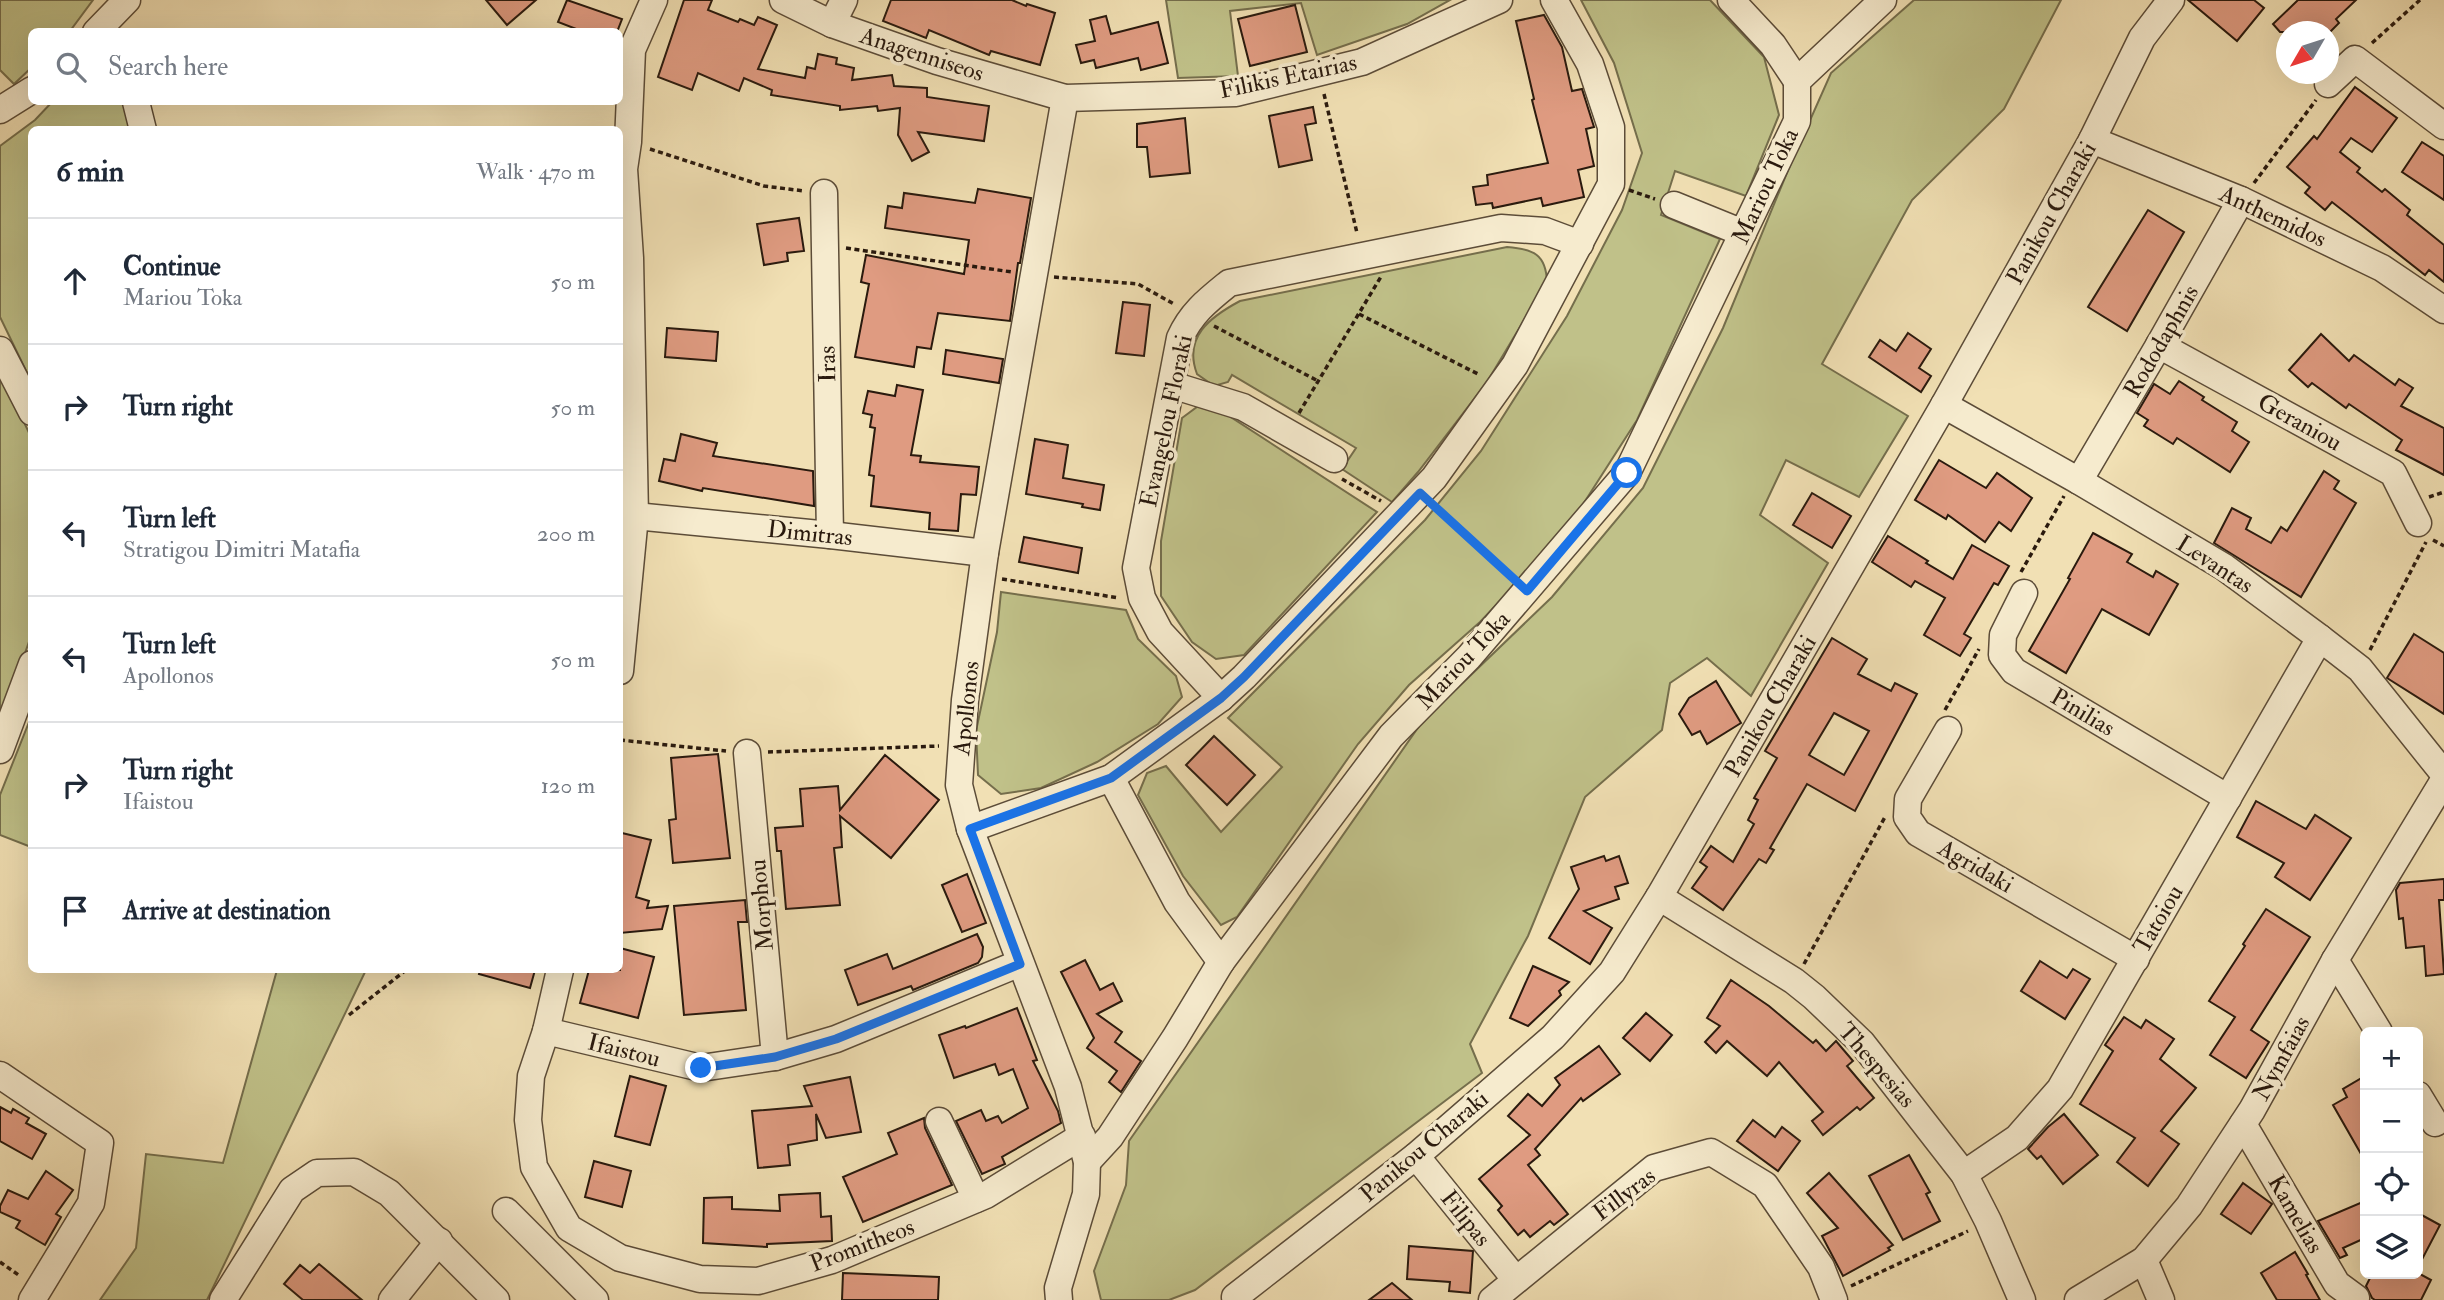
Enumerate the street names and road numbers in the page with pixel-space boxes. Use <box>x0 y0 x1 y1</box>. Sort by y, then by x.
street label: Anagenniseos <box>855 20 988 89</box>
street label: Filikis Etairias <box>1217 47 1360 106</box>
street label: Mariou Toka <box>1725 122 1806 249</box>
street label: Panikou Charaki <box>1999 136 2104 290</box>
street label: Anthemidos <box>2214 178 2331 255</box>
street label: Rododaphnis <box>2117 279 2206 403</box>
street label: Evangelou Floraki <box>1133 332 1200 510</box>
street label: Iras <box>812 345 843 383</box>
street label: Geraniou <box>2252 387 2347 458</box>
street label: Dimitras <box>766 514 854 553</box>
street label: Levantas <box>2170 528 2259 601</box>
street label: Mariou Toka <box>1410 603 1518 716</box>
street label: Panikou Charaki <box>1717 630 1824 783</box>
street label: Apollonos <box>946 659 987 758</box>
street label: Pinilias <box>2045 681 2121 744</box>
street label: Agridaki <box>1932 832 2019 900</box>
street label: Morphou <box>742 858 781 952</box>
street label: Tatoiou <box>2126 879 2190 959</box>
street label: Nymfaias <box>2246 1010 2317 1106</box>
street label: Thespesias <box>1831 1016 1922 1115</box>
street label: Ifaistou <box>584 1027 663 1074</box>
street label: Panikou Charaki <box>1353 1083 1495 1209</box>
street label: Fillyras <box>1587 1161 1662 1228</box>
street label: Kamelias <box>2261 1169 2330 1259</box>
street label: Filipas <box>1433 1184 1498 1253</box>
street label: Promitheos <box>806 1211 919 1280</box>

